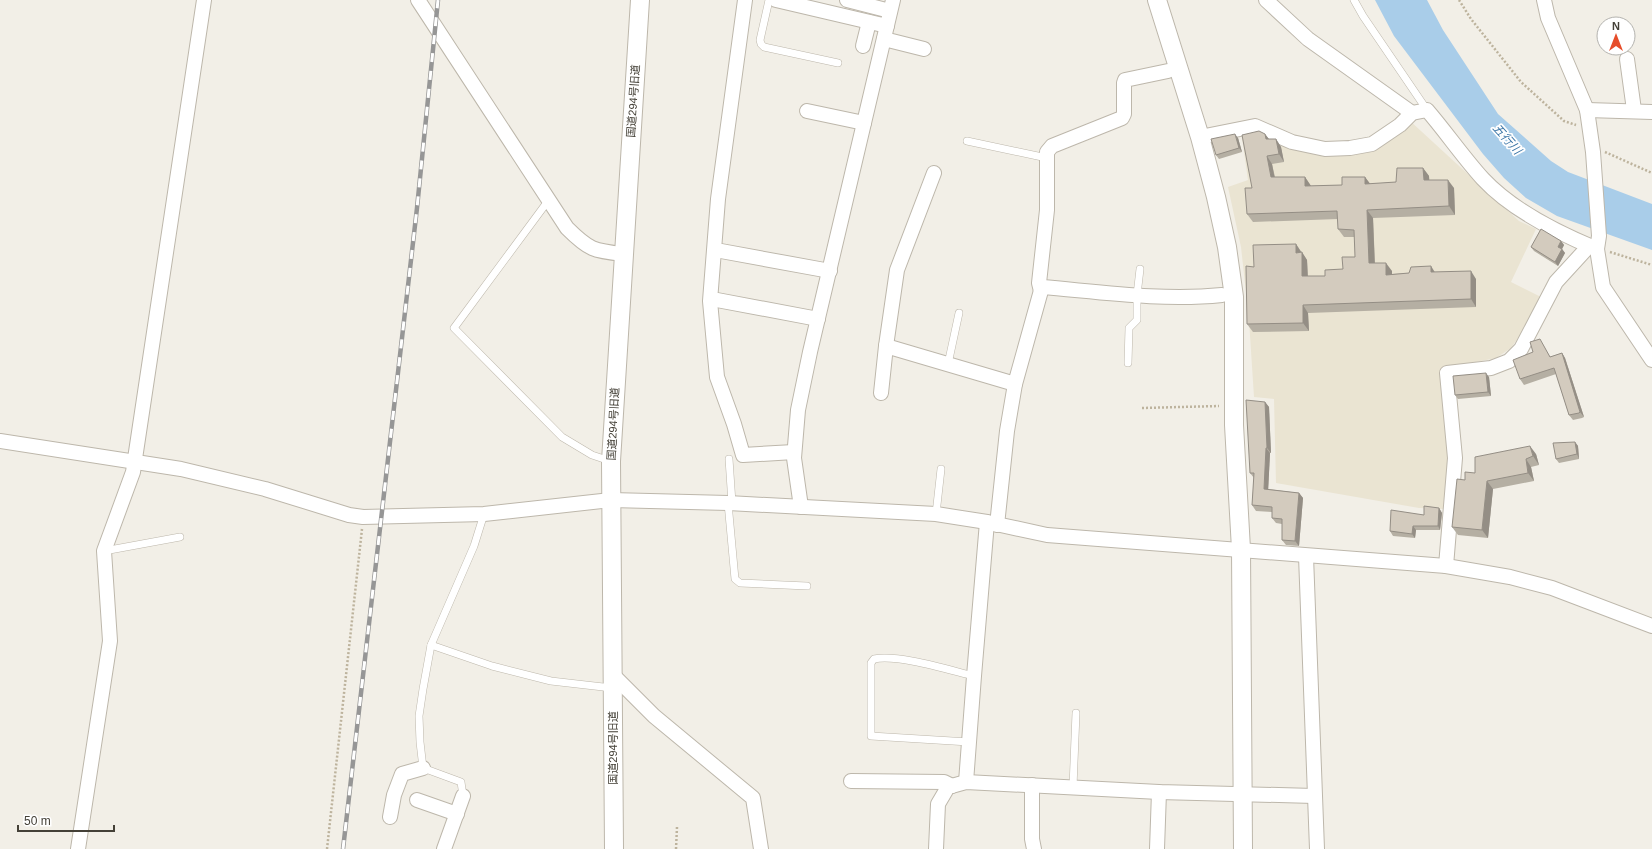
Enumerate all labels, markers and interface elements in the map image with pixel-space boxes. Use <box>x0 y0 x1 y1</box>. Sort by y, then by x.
north arrow <box>1596 16 1636 56</box>
text: N <box>1612 20 1620 32</box>
street label: 国道294号旧道 <box>624 64 642 138</box>
water label: 五行川 <box>1490 121 1526 159</box>
street label: 国道294号旧道 <box>605 387 621 461</box>
street label: 国道294号旧道 <box>607 711 619 785</box>
scale bar <box>18 807 114 833</box>
text: 50 m <box>24 814 51 828</box>

